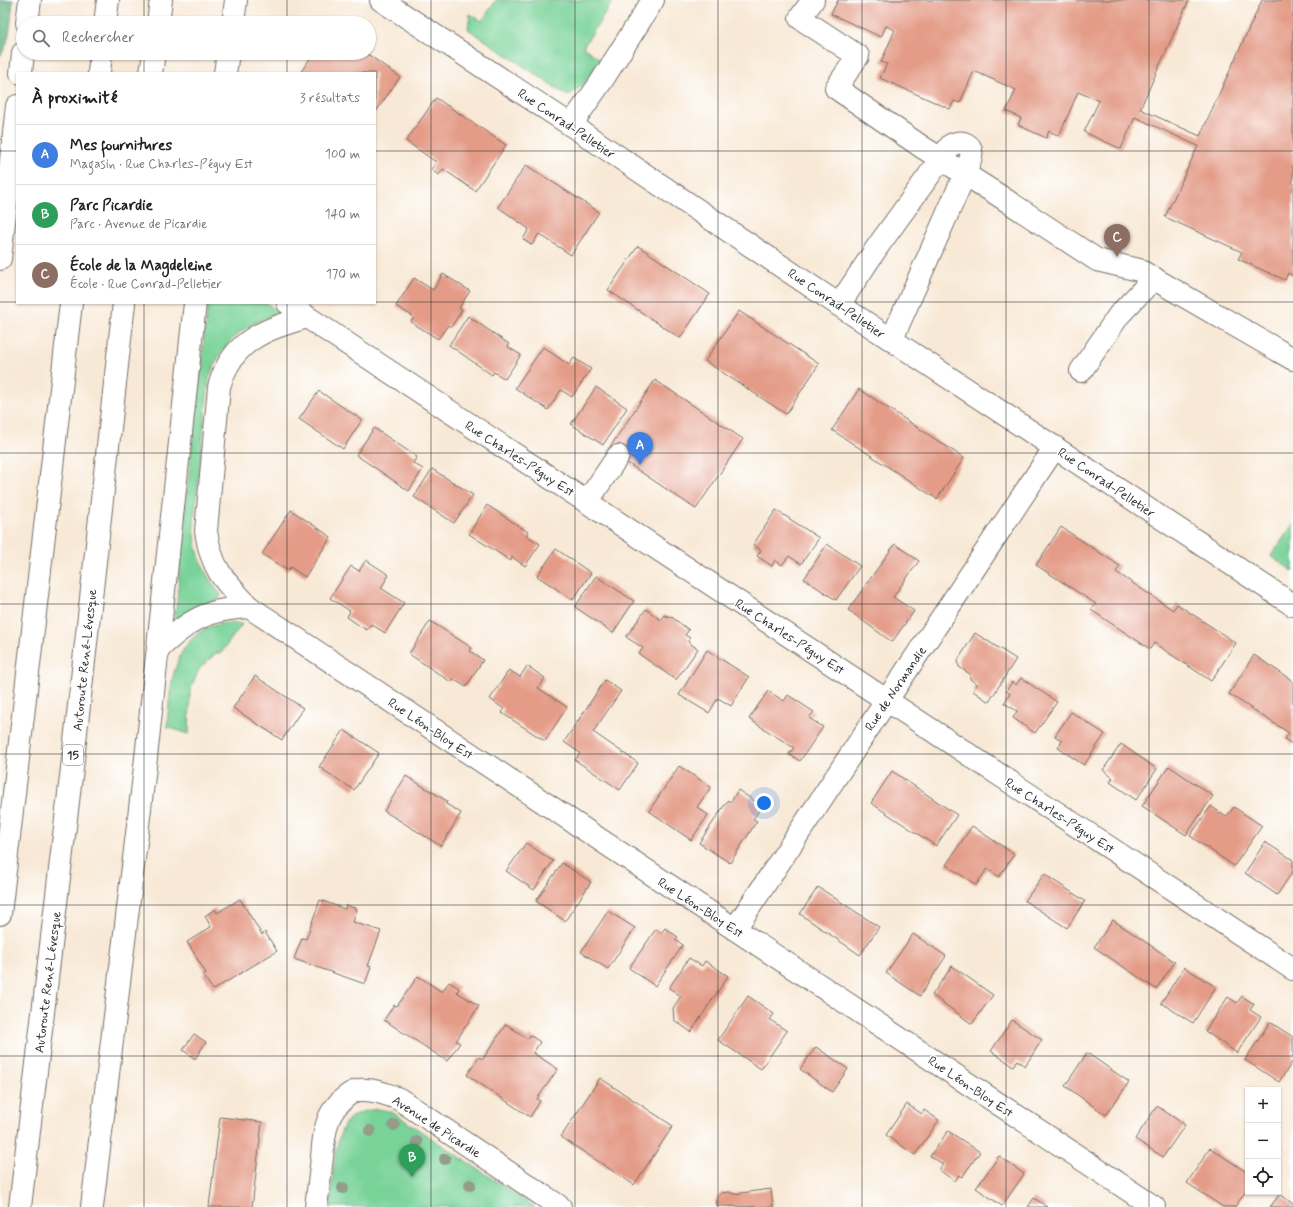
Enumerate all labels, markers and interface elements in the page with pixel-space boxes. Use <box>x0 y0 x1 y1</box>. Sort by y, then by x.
search box <box>16 16 376 60</box>
icon: search <box>30 27 52 49</box>
text: Rechercher <box>62 28 135 48</box>
street label: Rue Conrad-Pelletier <box>514 85 619 164</box>
text: À proximité <box>32 87 117 109</box>
text: 3 résultats <box>300 90 360 107</box>
text: Mes fournitures <box>70 136 172 156</box>
text: A <box>41 146 49 163</box>
text: 100 m <box>325 146 360 163</box>
text: Magasin · Rue Charles-Péguy Est <box>70 156 253 173</box>
text: Parc Picardie <box>70 196 153 216</box>
text: B <box>41 206 49 223</box>
text: 140 m <box>325 206 360 223</box>
text: Parc · Avenue de Picardie <box>70 216 207 233</box>
pin: C <box>1104 224 1130 257</box>
text: École de la Magdeleine <box>70 256 213 276</box>
street label: Rue Conrad-Pelletier <box>784 265 889 344</box>
text: C <box>40 266 50 283</box>
text: 170 m <box>326 266 360 283</box>
text: École · Rue Conrad-Pelletier <box>70 276 222 293</box>
street label: Rue Charles-Péguy Est <box>461 417 577 501</box>
pin: A <box>627 432 653 465</box>
street label: Rue Conrad-Pelletier <box>1054 444 1159 523</box>
street label: Autoroute René-Lévesque <box>70 588 101 732</box>
street label: Rue Charles-Péguy Est <box>731 595 847 679</box>
street label: Rue de Normandie <box>862 643 931 735</box>
street label: Rue Léon-Bloy Est <box>384 694 476 764</box>
road number: 15 <box>63 745 83 765</box>
street label: Rue Charles-Péguy Est <box>1001 774 1117 858</box>
your location <box>754 793 774 813</box>
street label: Rue Léon-Bloy Est <box>654 874 746 942</box>
street label: Autoroute René-Lévesque <box>31 910 66 1054</box>
street label: Rue Léon-Bloy Est <box>924 1052 1016 1122</box>
map controls <box>1245 1087 1281 1195</box>
button: + <box>1245 1087 1281 1123</box>
street label: Avenue de Picardie <box>388 1092 484 1162</box>
button: − <box>1245 1123 1281 1159</box>
pin: B <box>399 1144 425 1177</box>
button: locate <box>1245 1159 1281 1195</box>

